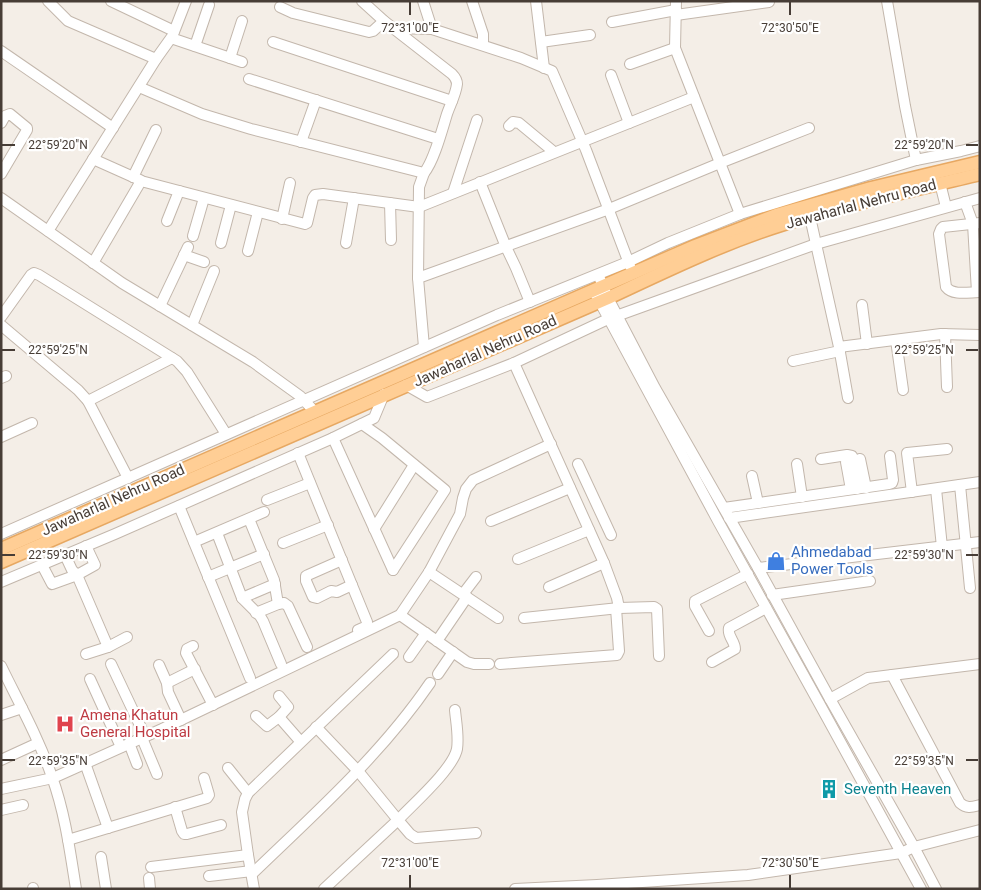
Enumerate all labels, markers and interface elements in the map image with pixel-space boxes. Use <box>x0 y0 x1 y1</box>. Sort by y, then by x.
text: 72°31'00"E <box>381 21 439 35</box>
text: 72°30'50"E <box>761 21 819 35</box>
text: 22°59'20"N <box>28 138 88 152</box>
text: 22°59'20"N <box>894 138 954 152</box>
street label: Jawaharlal Nehru Road <box>784 175 938 233</box>
street label: Jawaharlal Nehru Road <box>411 311 559 391</box>
text: 22°59'25"N <box>28 343 88 357</box>
text: 22°59'25"N <box>894 343 954 357</box>
street label: Jawaharlal Nehru Road <box>39 460 187 540</box>
place label: Ahmedabad Power Tools <box>791 543 873 578</box>
text: 22°59'30"N <box>28 548 88 562</box>
text: 22°59'30"N <box>894 548 954 562</box>
shop icon: Ahmedabad Power Tools <box>765 550 787 572</box>
place label: Amena Khatun General Hospital <box>80 706 191 741</box>
hospital icon: Amena Khatun General Hospital <box>54 713 76 735</box>
text: 22°59'35"N <box>28 754 88 768</box>
text: 22°59'35"N <box>894 754 954 768</box>
building icon: Seventh Heaven <box>818 778 840 800</box>
place label: Seventh Heaven <box>844 780 951 798</box>
text: 72°31'00"E <box>381 856 439 870</box>
text: 72°30'50"E <box>761 856 819 870</box>

